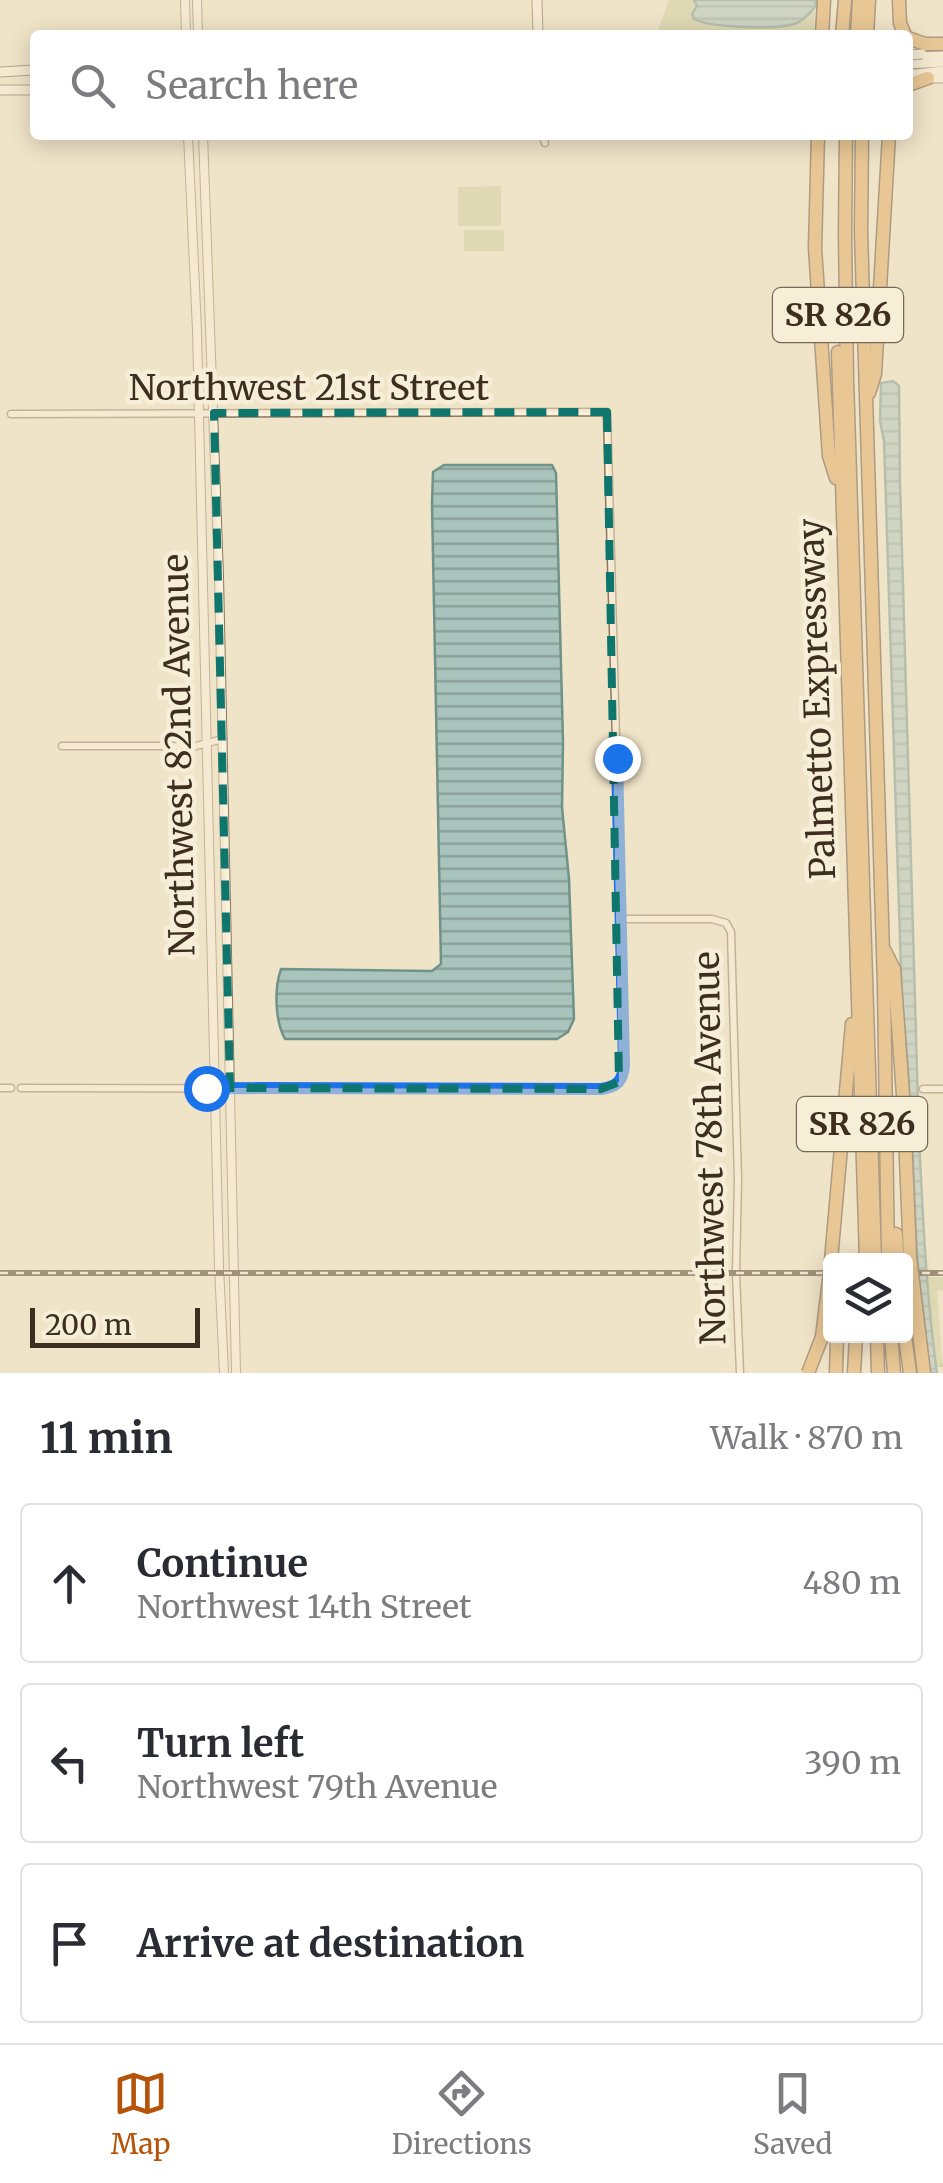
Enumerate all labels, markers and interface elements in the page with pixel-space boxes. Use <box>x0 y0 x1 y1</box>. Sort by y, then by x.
search box <box>30 30 913 140</box>
icon: search <box>65 58 120 113</box>
text: Search here <box>145 62 358 109</box>
road number: SR 826 <box>773 288 903 342</box>
street label: Northwest 21st Street <box>129 366 490 410</box>
street label: Palmetto Expressway <box>789 517 845 880</box>
street label: Northwest 82nd Avenue <box>153 554 205 956</box>
route end <box>595 736 641 782</box>
street label: Northwest 78th Avenue <box>685 951 735 1345</box>
route start <box>184 1066 230 1112</box>
road number: SR 826 <box>797 1097 927 1151</box>
map controls <box>823 1253 913 1343</box>
button: layers <box>823 1253 913 1343</box>
scale bar <box>30 1303 200 1348</box>
text: 200 m <box>45 1307 132 1343</box>
text: 11 min <box>40 1412 173 1464</box>
text: Walk · 870 m <box>710 1418 903 1458</box>
text: Continue <box>137 1540 308 1587</box>
icon: ahead <box>42 1556 97 1611</box>
text: 480 m <box>802 1563 901 1603</box>
text: Northwest 14th Street <box>137 1587 471 1627</box>
text: Turn left <box>137 1720 304 1767</box>
icon: left <box>42 1736 97 1791</box>
text: 390 m <box>804 1743 901 1783</box>
text: Northwest 79th Avenue <box>137 1767 497 1807</box>
icon: arrive <box>42 1916 97 1971</box>
text: Arrive at destination <box>137 1920 524 1967</box>
tab: Map <box>111 2066 170 2162</box>
tab: Directions <box>392 2066 532 2162</box>
tab: Saved <box>753 2066 832 2162</box>

